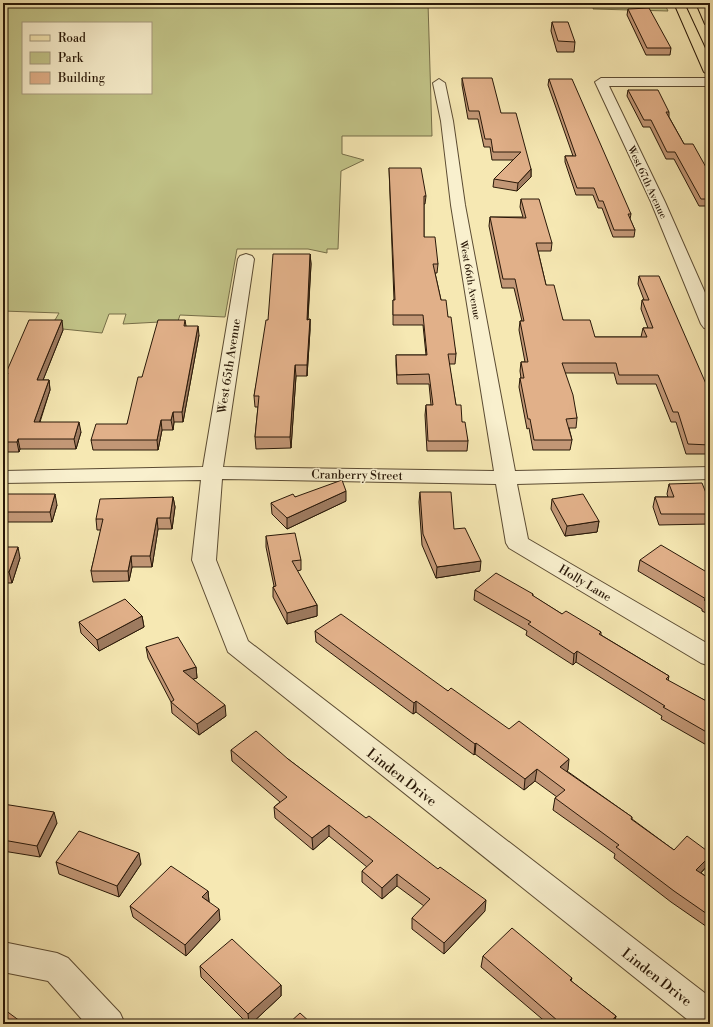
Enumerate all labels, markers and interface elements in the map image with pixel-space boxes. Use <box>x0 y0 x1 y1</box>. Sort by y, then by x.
legend <box>22 22 152 94</box>
text: Road <box>58 31 86 46</box>
text: Park <box>58 51 84 66</box>
text: Building <box>57 71 106 86</box>
street label: West 67th Avenue <box>625 143 669 221</box>
street label: West 66th Avenue <box>457 239 483 321</box>
street label: West 65th Avenue <box>214 318 244 416</box>
street label: Cranberry Street <box>311 467 404 484</box>
street label: Holly Lane <box>556 562 614 605</box>
street label: Linden Drive <box>363 745 440 811</box>
street label: Linden Drive <box>618 945 695 1011</box>

